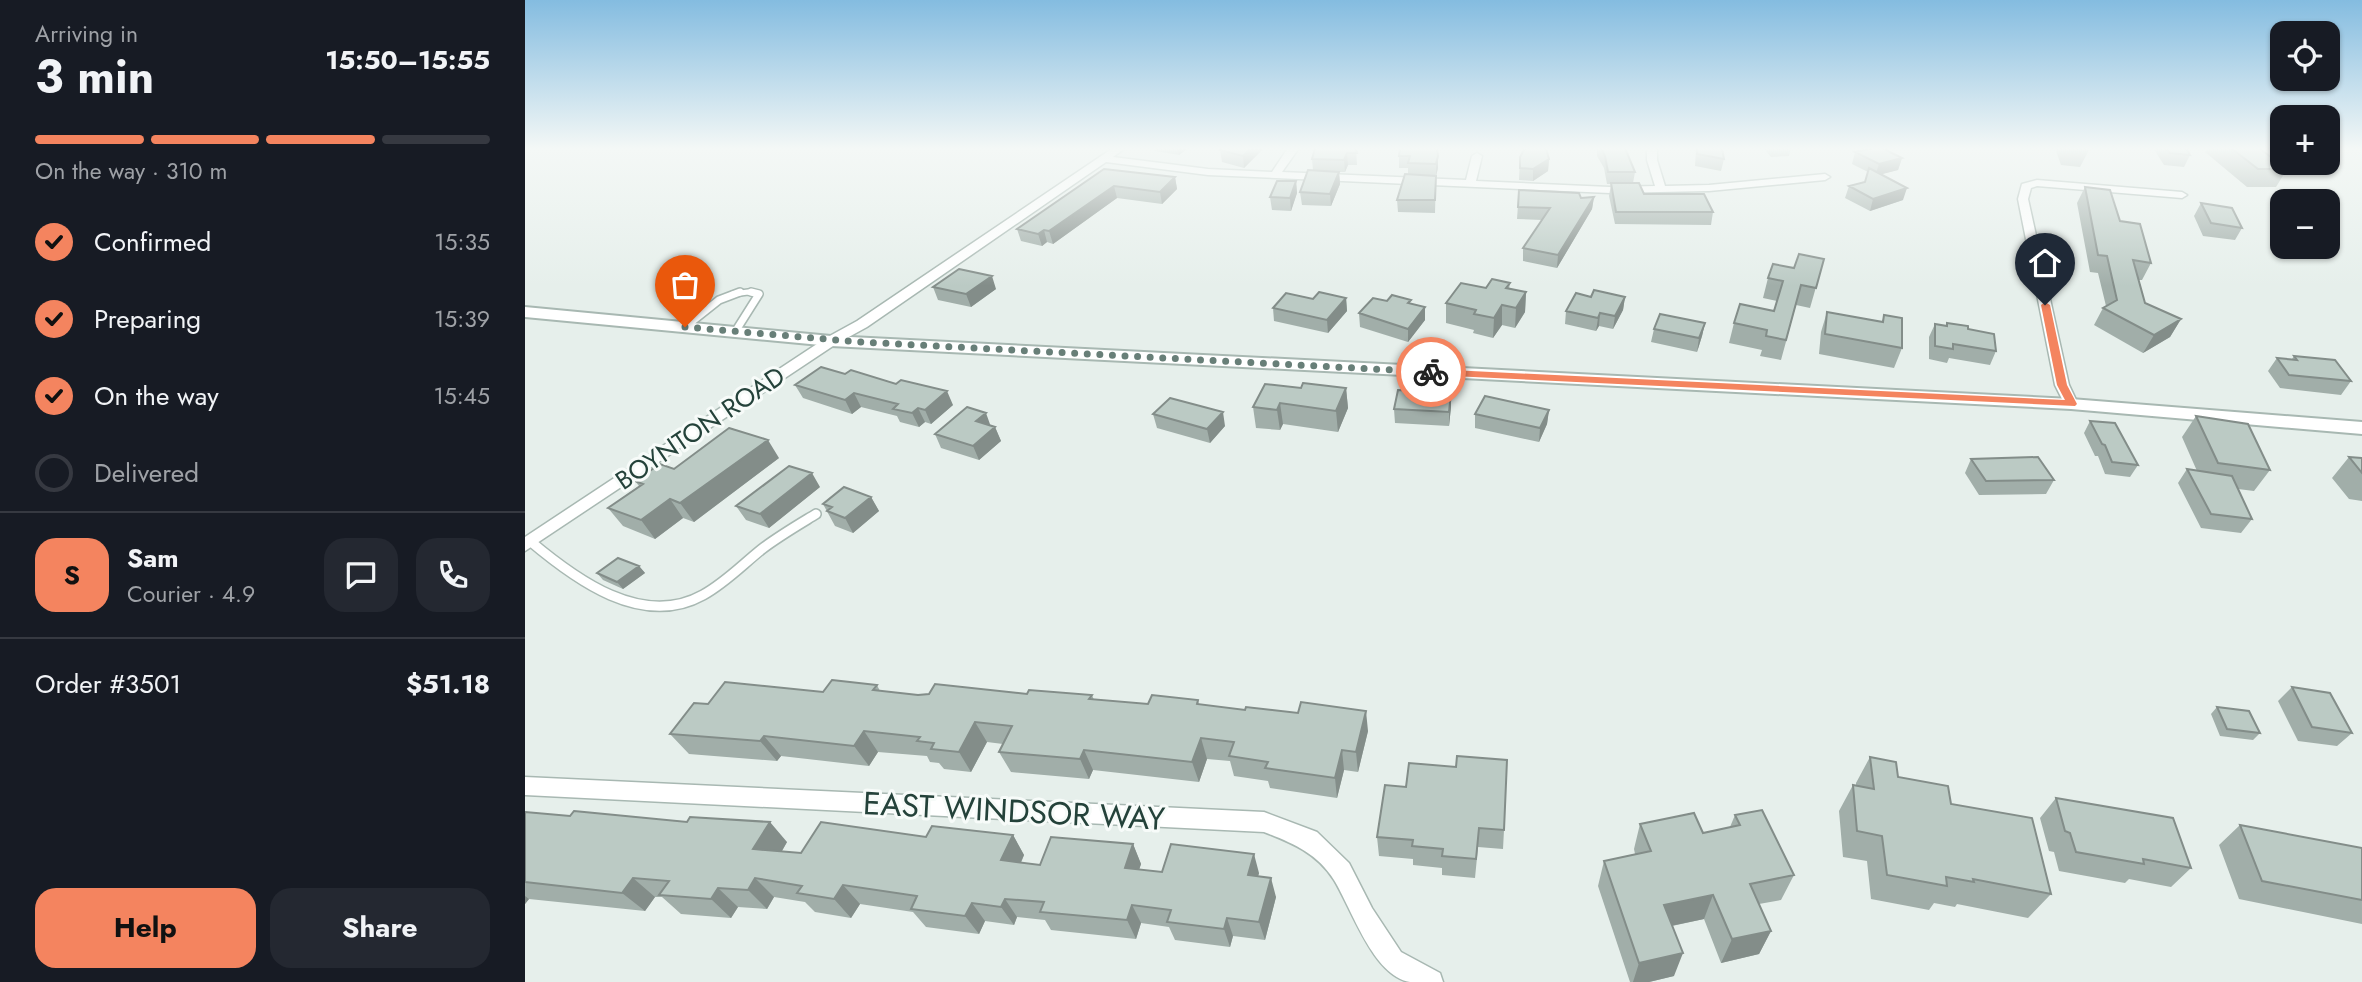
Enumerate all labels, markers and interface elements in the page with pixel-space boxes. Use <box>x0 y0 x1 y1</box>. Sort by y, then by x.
text: Arriving in <box>35 17 138 51</box>
map controls <box>2270 21 2340 259</box>
button: locate <box>2270 21 2340 91</box>
text: 15:50–15:55 <box>325 41 490 79</box>
text: 3 min <box>35 44 154 110</box>
button: + <box>2270 105 2340 175</box>
text: On the way · 310 m <box>35 154 227 188</box>
button: − <box>2270 189 2340 259</box>
icon: check <box>35 223 73 261</box>
text: Confirmed <box>94 223 211 261</box>
text: 15:35 <box>434 225 490 259</box>
pin <box>2015 233 2075 305</box>
icon: home <box>2026 244 2064 282</box>
pin <box>655 255 715 327</box>
icon: bag <box>666 266 704 304</box>
icon: check <box>35 300 73 338</box>
text: Preparing <box>94 300 201 338</box>
text: 15:39 <box>434 302 490 336</box>
courier <box>1396 337 1466 407</box>
icon: bike <box>1412 353 1450 391</box>
street label: BOYNTON ROAD <box>608 357 792 499</box>
icon: check <box>35 377 73 415</box>
text: On the way <box>94 377 219 415</box>
text: 15:45 <box>433 379 490 413</box>
text: Delivered <box>94 454 199 492</box>
button: chat <box>324 538 398 612</box>
button: phone <box>416 538 490 612</box>
text: Sam <box>127 539 179 577</box>
text: S <box>64 556 80 594</box>
text: Courier · 4.9 <box>127 577 255 611</box>
text: Order #3501 <box>35 665 181 703</box>
text: $51.18 <box>406 665 490 703</box>
street label: EAST WINDSOR WAY <box>862 780 1166 842</box>
button: Help <box>35 888 256 968</box>
button: Share <box>270 888 490 968</box>

